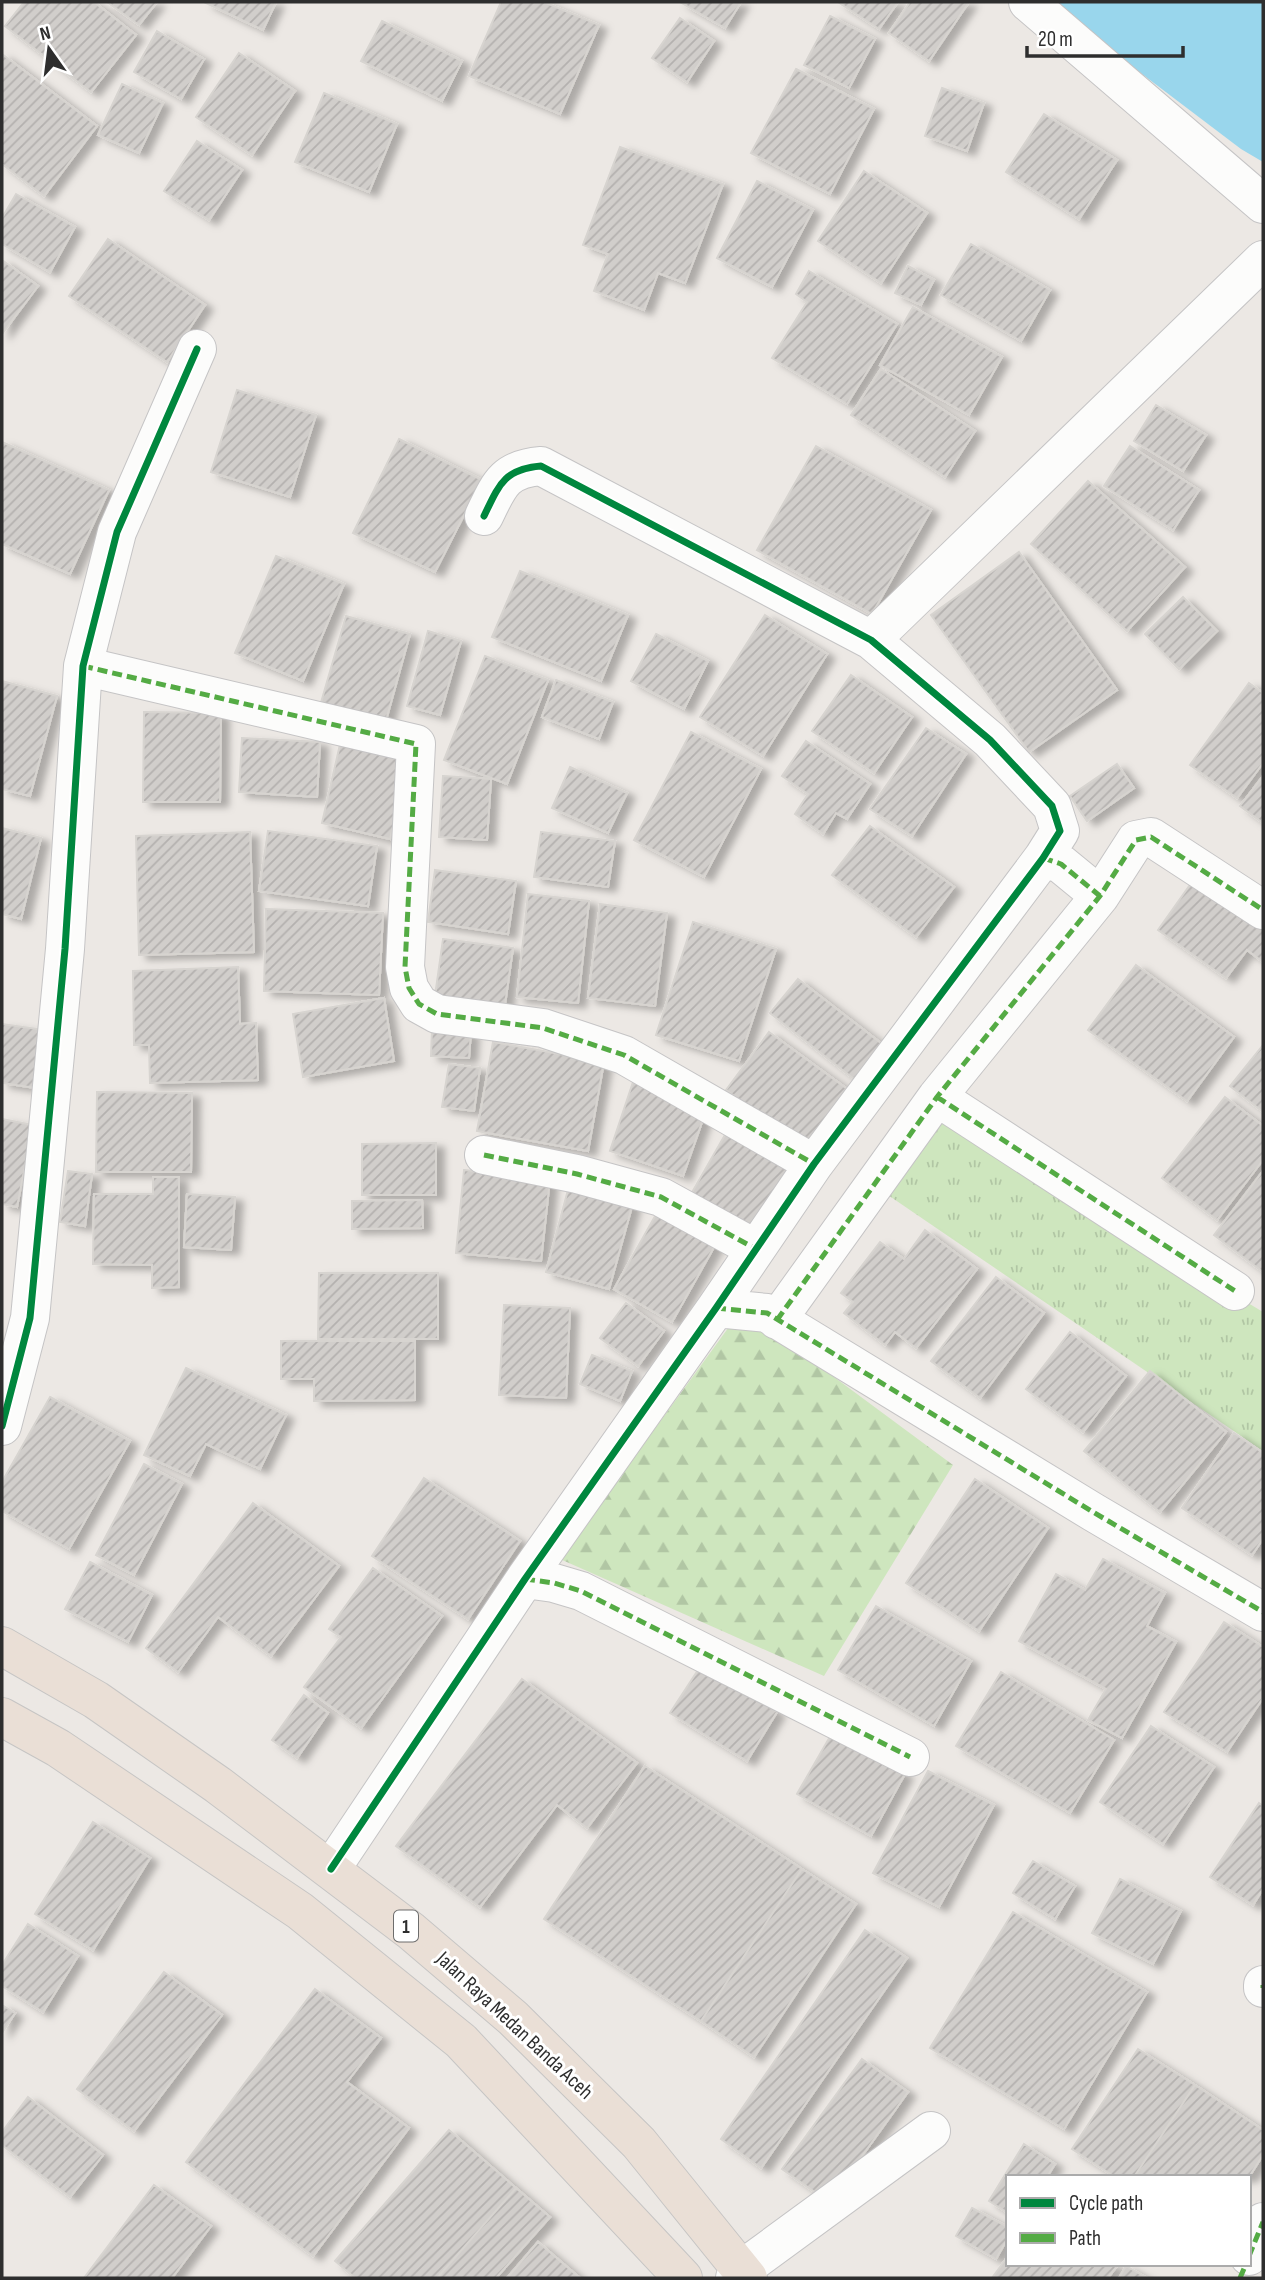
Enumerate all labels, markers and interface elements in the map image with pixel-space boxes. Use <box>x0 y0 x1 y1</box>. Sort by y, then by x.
north arrow <box>14 14 84 84</box>
scale bar <box>1027 14 1183 58</box>
text: N <box>38 22 53 46</box>
text: 20 m <box>1038 27 1073 52</box>
road number: 1 <box>394 1910 418 1942</box>
street label: Jalan Raya Medan Banda Aceh <box>430 1946 598 2104</box>
legend <box>1006 2175 1251 2266</box>
text: Cycle path <box>1069 2191 1143 2216</box>
text: Path <box>1069 2226 1101 2251</box>

